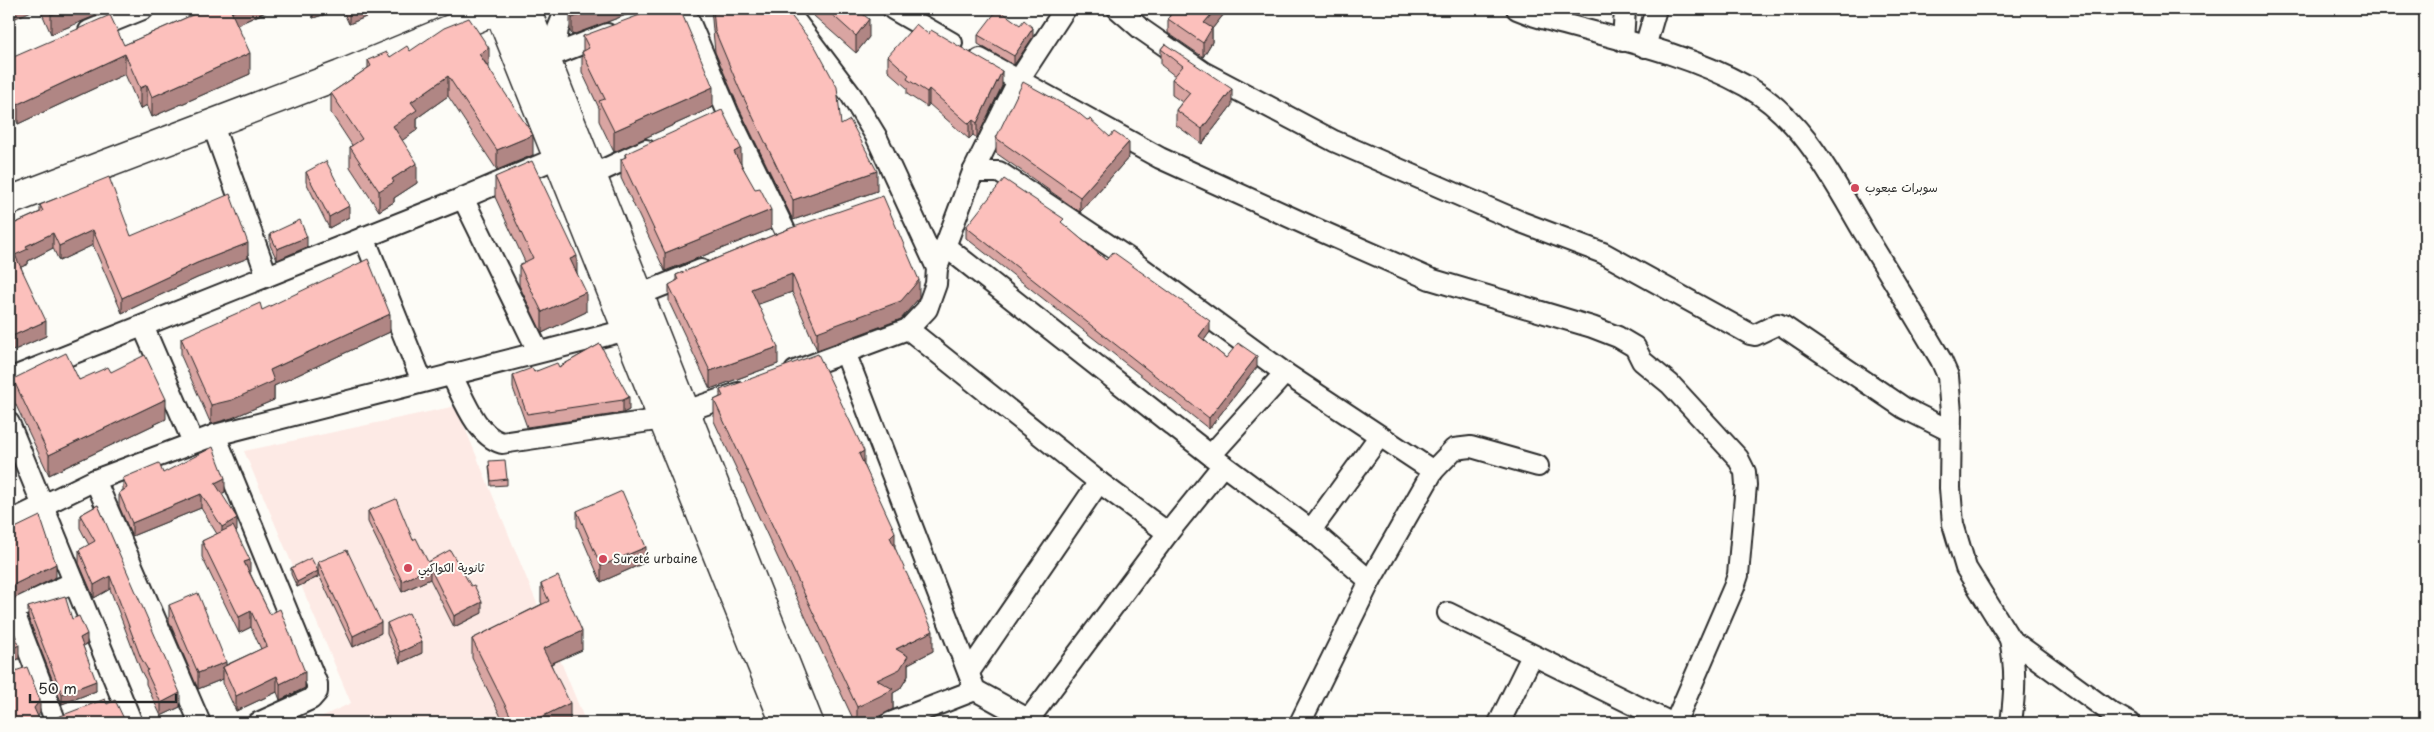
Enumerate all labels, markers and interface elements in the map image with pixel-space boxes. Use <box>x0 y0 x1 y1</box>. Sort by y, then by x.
place label: سوبرات عبعوب <box>1865 178 1938 196</box>
marker: سوبرات عبعوب <box>1849 182 1861 194</box>
place label: Sureté urbaine <box>613 549 698 567</box>
marker: Sureté urbaine <box>597 553 609 565</box>
place label: ثانوية الكواكبي <box>418 558 485 579</box>
marker: ثانوية الكواكبي <box>402 562 414 574</box>
scale bar <box>30 672 176 704</box>
text: 50 m <box>38 676 77 699</box>

